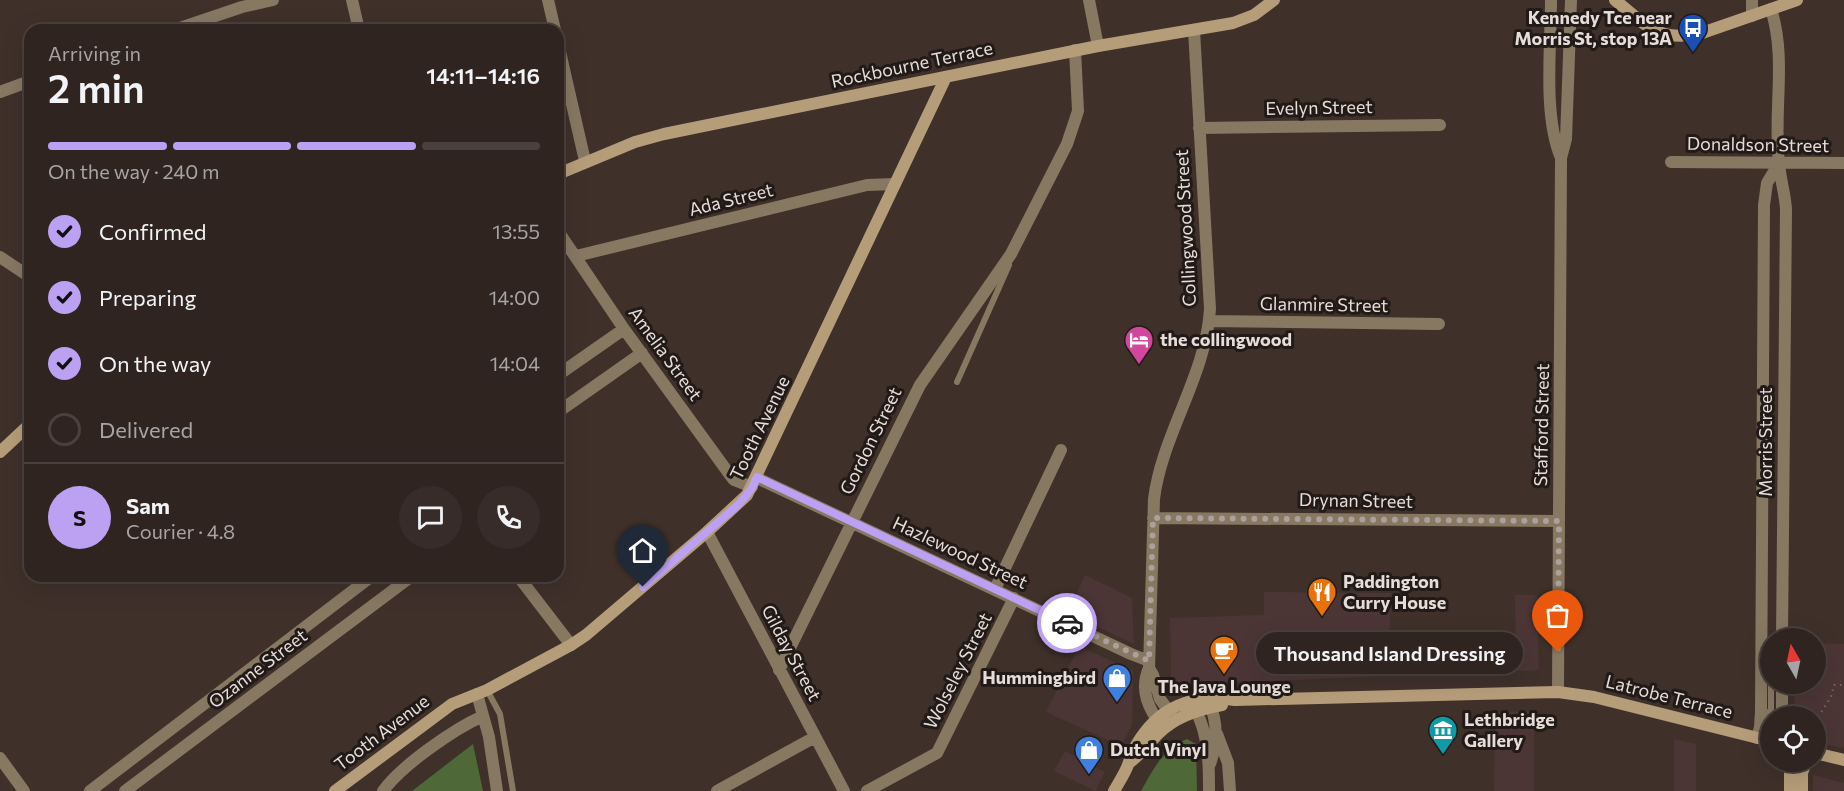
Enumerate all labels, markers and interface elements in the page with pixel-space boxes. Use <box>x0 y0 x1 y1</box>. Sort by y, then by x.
place label: Kennedy Tce near Morris St, stop 13A <box>1514 6 1673 49</box>
bus stop icon: Kennedy Tce near Morris St, stop 13A <box>1677 12 1709 54</box>
street label: Rockbourne Terrace <box>829 36 995 92</box>
text: Arriving in <box>48 41 141 65</box>
text: 14:11–14:16 <box>426 62 540 89</box>
text: 2 min <box>48 63 145 111</box>
street label: Evelyn Street <box>1265 95 1373 119</box>
street label: Donaldson Street <box>1687 132 1829 156</box>
street label: Collingwood Street <box>1170 149 1200 307</box>
text: On the way · 240 m <box>48 159 220 183</box>
street label: Ada Street <box>686 178 775 220</box>
icon: check <box>48 215 81 248</box>
text: Confirmed <box>99 218 206 245</box>
text: 13:55 <box>492 219 540 243</box>
icon: check <box>48 281 81 314</box>
text: Preparing <box>99 284 196 311</box>
text: 14:00 <box>489 285 540 309</box>
street label: Glanmire Street <box>1260 292 1388 316</box>
street label: Amelia Street <box>624 302 707 405</box>
hotel icon: the collingwood <box>1123 324 1155 366</box>
place label: the collingwood <box>1160 328 1292 350</box>
icon: check <box>48 347 81 380</box>
text: On the way <box>99 350 211 377</box>
text: 14:04 <box>490 351 540 375</box>
street label: Stafford Street <box>1529 363 1553 487</box>
street label: Tooth Avenue <box>725 372 794 483</box>
street label: Gordon Street <box>835 383 906 498</box>
street label: Morris Street <box>1754 387 1776 497</box>
text: Delivered <box>99 416 193 443</box>
button: chat <box>399 486 462 549</box>
button: phone <box>477 486 540 549</box>
street label: Drynan Street <box>1299 488 1413 512</box>
text: Sam <box>126 492 170 519</box>
text: S <box>73 504 86 531</box>
street label: Hazlewood Street <box>890 511 1031 593</box>
text: Courier · 4.8 <box>126 519 235 543</box>
pin <box>617 525 668 587</box>
icon: home <box>626 534 659 567</box>
place label: Paddington Curry House <box>1343 570 1446 613</box>
restaurant icon: Paddington Curry House <box>1306 576 1338 618</box>
pin <box>1532 590 1583 652</box>
courier <box>1037 593 1097 653</box>
icon: bag <box>1541 599 1574 632</box>
street label: Gilday Street <box>757 601 826 704</box>
icon: car <box>1051 607 1084 640</box>
street label: Wolseley Street <box>918 609 996 732</box>
street label: Ozanne Street <box>204 624 311 712</box>
north arrow <box>1760 628 1826 694</box>
map controls <box>1760 628 1826 772</box>
callout: Thousand Island Dressing <box>1255 631 1522 673</box>
cafe icon: The Java Lounge <box>1208 634 1240 676</box>
text: Thousand Island Dressing <box>1273 641 1506 665</box>
shop icon: Hummingbird <box>1101 662 1133 704</box>
place label: Hummingbird <box>982 666 1096 688</box>
street label: Latrobe Terrace <box>1604 670 1735 722</box>
place label: The Java Lounge <box>1157 675 1291 697</box>
street label: Tooth Avenue <box>330 690 433 775</box>
button: locate <box>1760 706 1826 772</box>
place label: Lethbridge Gallery <box>1464 708 1555 751</box>
museum icon: Lethbridge Gallery <box>1427 714 1459 756</box>
shop icon: Dutch Vinyl <box>1073 734 1105 776</box>
place label: Dutch Vinyl <box>1110 738 1206 760</box>

